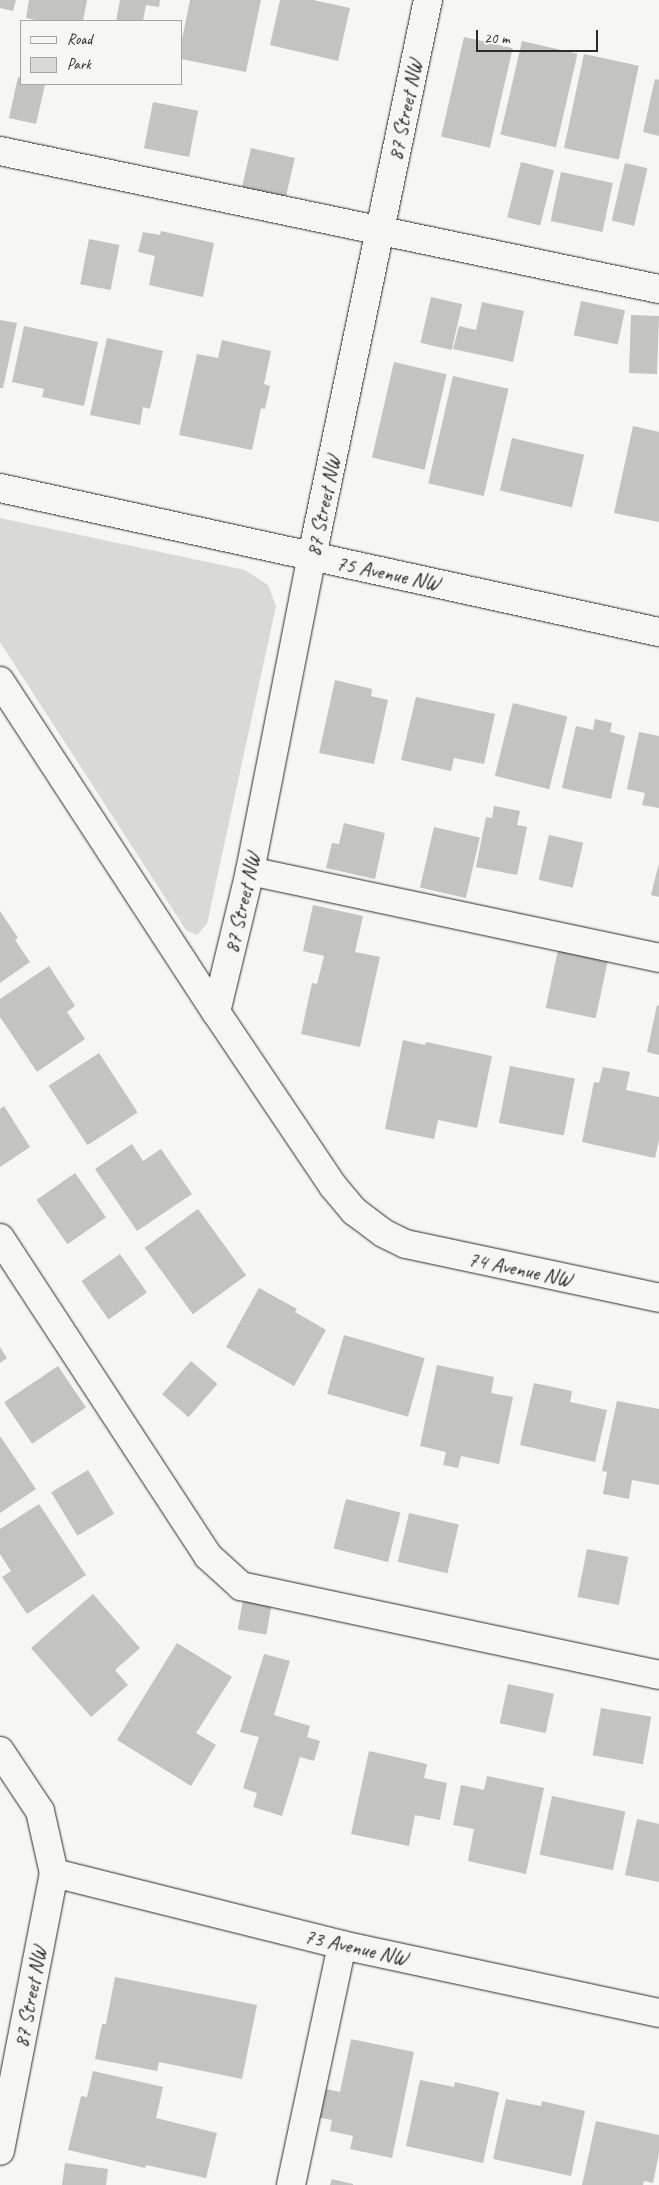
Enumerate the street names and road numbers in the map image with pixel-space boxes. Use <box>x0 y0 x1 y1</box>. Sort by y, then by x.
street label: 87 Street NW <box>382 57 428 163</box>
street label: 87 Street NW <box>300 453 346 559</box>
street label: 75 Avenue NW <box>334 550 442 596</box>
street label: 87 Street NW <box>218 850 266 956</box>
street label: 74 Avenue NW <box>466 1246 574 1292</box>
street label: 73 Avenue NW <box>302 1923 410 1971</box>
street label: 87 Street NW <box>8 1944 52 2050</box>

